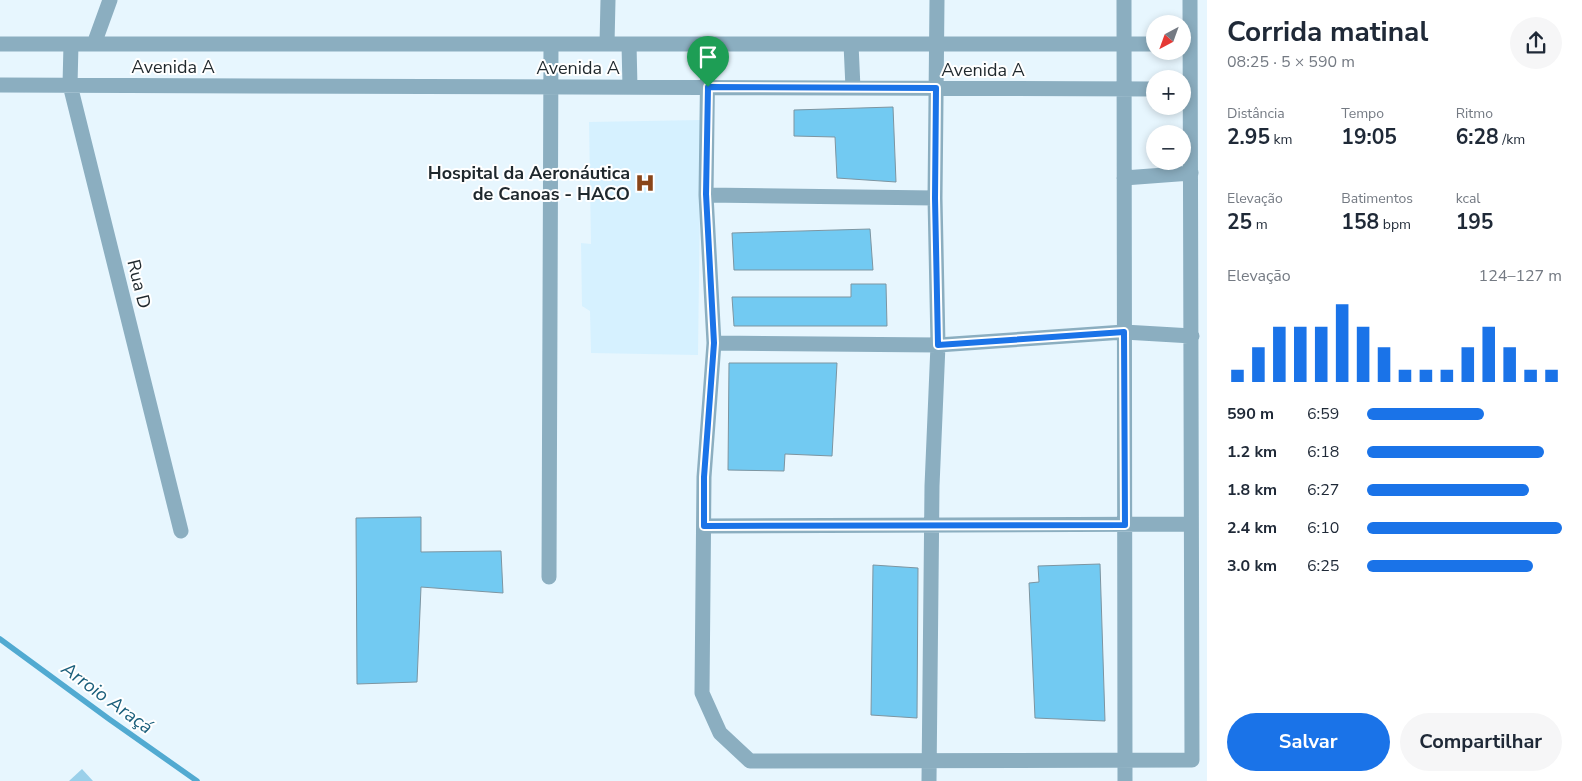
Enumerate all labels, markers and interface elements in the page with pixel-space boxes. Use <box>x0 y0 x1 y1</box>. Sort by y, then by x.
text: Corrida matinal <box>1227 13 1428 51</box>
north arrow <box>1146 15 1191 60</box>
map controls <box>1146 15 1191 170</box>
button: share <box>1510 17 1562 69</box>
pin <box>687 36 729 87</box>
icon: arrive <box>694 43 722 71</box>
text: 08:25 · 5 × 590 m <box>1227 51 1355 73</box>
street label: Avenida A <box>131 55 215 79</box>
street label: Avenida A <box>536 56 620 80</box>
street label: Avenida A <box>941 58 1025 82</box>
button: + <box>1146 70 1191 115</box>
text: Distância <box>1227 104 1285 123</box>
text: Tempo <box>1341 104 1384 123</box>
text: Ritmo <box>1456 104 1493 123</box>
text: 2.95 <box>1227 123 1270 151</box>
text: 19:05 <box>1341 123 1397 151</box>
text: 6:28 <box>1456 123 1499 151</box>
button: − <box>1146 125 1191 170</box>
text: km <box>1270 130 1293 149</box>
text: /km <box>1499 130 1525 149</box>
place label: Hospital da Aeronáutica de Canoas - HACO <box>428 161 630 206</box>
hospital icon: Hospital da Aeronáutica de Canoas - HACO <box>634 172 656 194</box>
text: Elevação <box>1227 189 1283 208</box>
text: Batimentos <box>1341 189 1413 208</box>
text: kcal <box>1456 189 1480 208</box>
text: 25 <box>1227 208 1252 236</box>
text: 158 <box>1341 208 1379 236</box>
text: 195 <box>1456 208 1493 236</box>
text: m <box>1252 215 1268 234</box>
text: bpm <box>1379 215 1411 234</box>
street label: Rua D <box>121 257 157 311</box>
text: Elevação <box>1227 265 1291 287</box>
text: 124–127 m <box>1479 265 1562 287</box>
text: 590 m <box>1227 403 1274 425</box>
text: 6:59 <box>1307 403 1339 425</box>
text: 1.2 km <box>1227 441 1277 463</box>
text: 6:18 <box>1307 441 1339 463</box>
text: 1.8 km <box>1227 479 1277 501</box>
text: 6:27 <box>1307 479 1339 501</box>
text: 2.4 km <box>1227 517 1277 539</box>
text: 6:10 <box>1307 517 1339 539</box>
text: 3.0 km <box>1227 555 1277 577</box>
text: 6:25 <box>1307 555 1339 577</box>
water label: Arroio Araçá <box>55 655 158 740</box>
button: Salvar <box>1227 713 1390 771</box>
button: Compartilhar <box>1400 713 1562 771</box>

